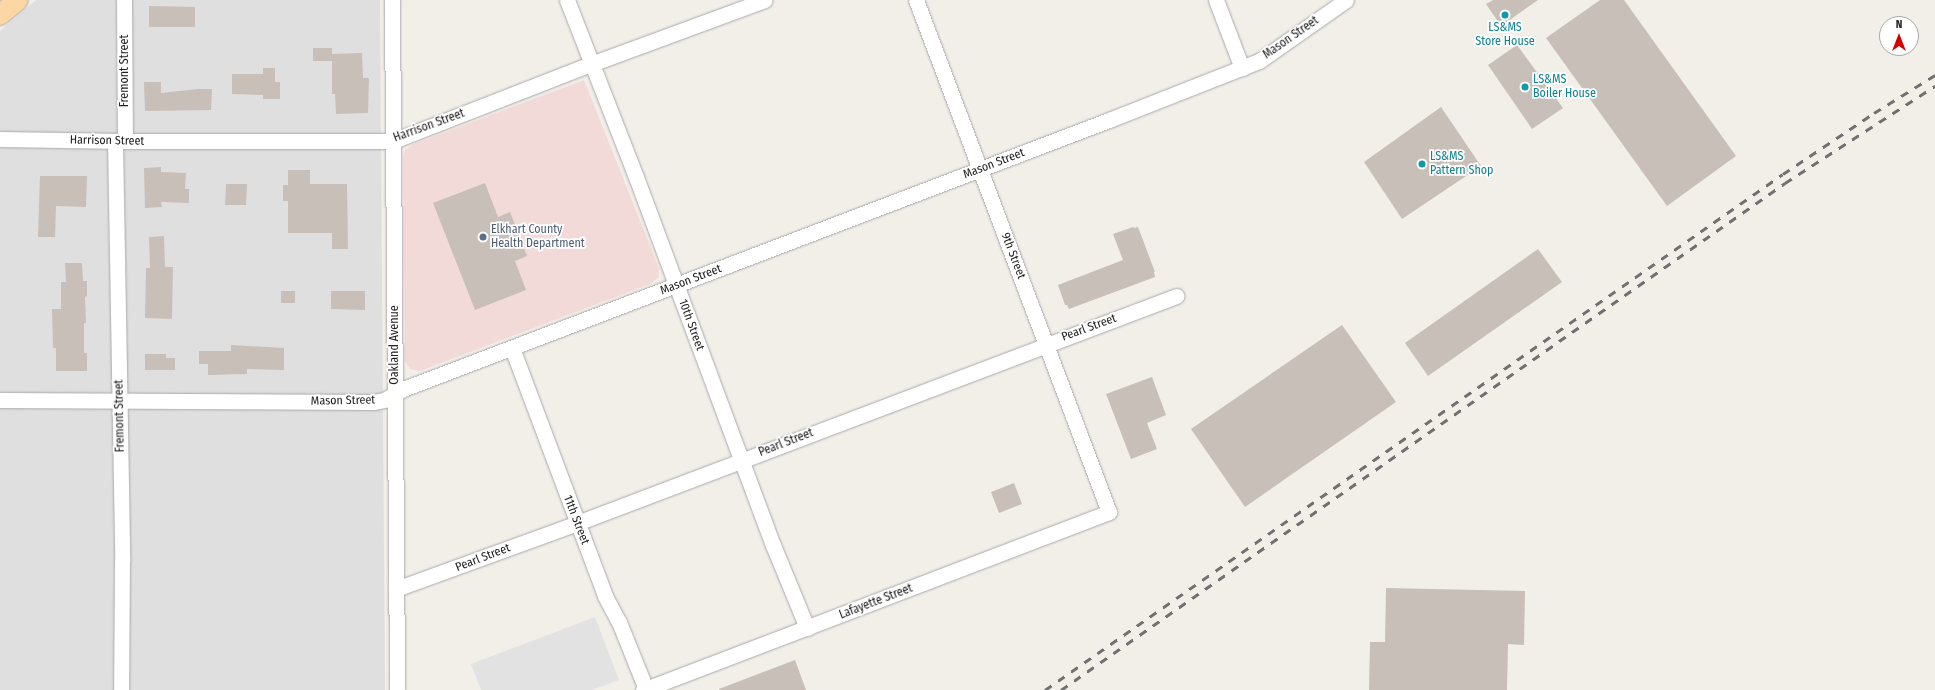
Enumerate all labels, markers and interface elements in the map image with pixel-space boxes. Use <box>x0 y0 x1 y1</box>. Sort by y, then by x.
marker: LS&MS Store House <box>1500 10 1510 20</box>
street label: Mason Street <box>1260 14 1322 62</box>
north arrow <box>1879 16 1919 56</box>
text: N <box>1896 18 1902 31</box>
place label: LS&MS Store House <box>1475 21 1535 49</box>
street label: Fremont Street <box>118 35 132 107</box>
place label: LS&MS Boiler House <box>1533 73 1596 101</box>
marker: LS&MS Boiler House <box>1520 82 1530 92</box>
street label: Harrison Street <box>391 106 467 146</box>
street label: Harrison Street <box>70 133 144 149</box>
street label: Mason Street <box>961 146 1027 182</box>
place label: LS&MS Pattern Shop <box>1430 150 1493 178</box>
marker: LS&MS Pattern Shop <box>1417 159 1427 169</box>
place label: Elkhart County Health Department <box>491 223 585 251</box>
street label: 9th Street <box>998 231 1028 281</box>
marker: Elkhart County Health Department <box>478 232 488 242</box>
street label: Mason Street <box>658 262 724 298</box>
street label: 10th Street <box>675 297 707 353</box>
street label: Oakland Avenue <box>388 305 402 385</box>
street label: Pearl Street <box>1060 311 1118 345</box>
street label: Fremont Street <box>112 380 128 452</box>
street label: Mason Street <box>311 393 375 409</box>
street label: Pearl Street <box>757 426 815 460</box>
street label: 11th Street <box>560 493 592 547</box>
street label: Pearl Street <box>454 541 512 575</box>
street label: Lafayette Street <box>837 581 915 623</box>

